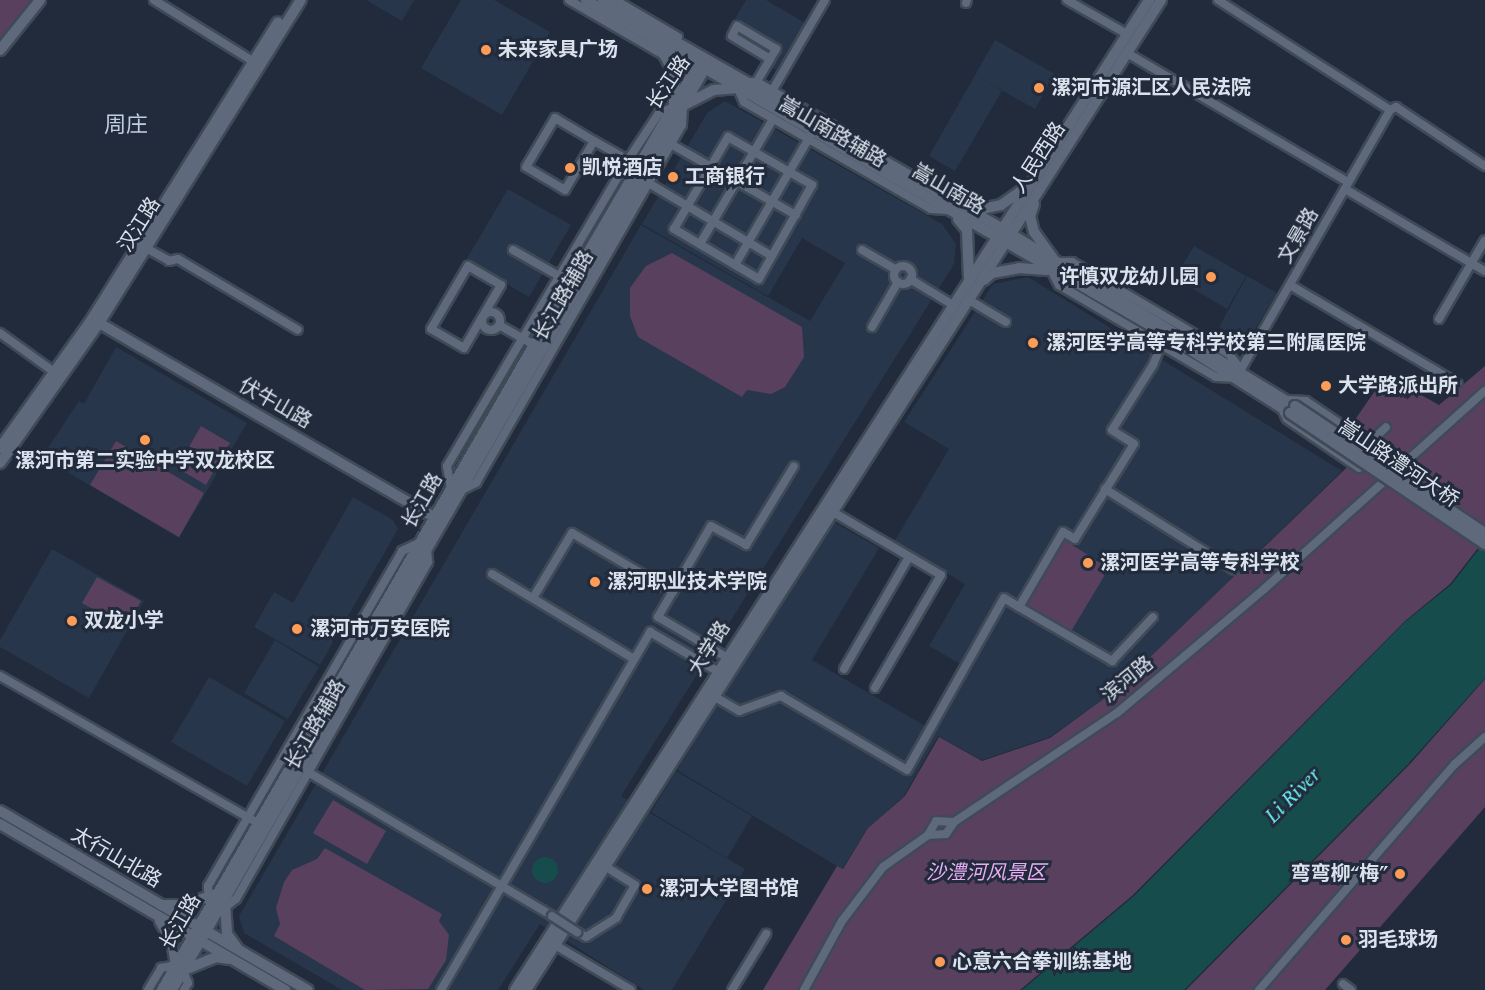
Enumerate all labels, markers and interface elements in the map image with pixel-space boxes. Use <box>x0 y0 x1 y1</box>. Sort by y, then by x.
place label: 未来家具广场 <box>498 38 618 62</box>
marker: 未来家具广场 <box>479 43 493 57</box>
street label: 长江路 <box>642 51 696 115</box>
place label: 漯河市源汇区人民法院 <box>1051 76 1251 100</box>
marker: 漯河市源汇区人民法院 <box>1032 81 1046 95</box>
street label: 嵩山南路辅路 <box>774 93 890 173</box>
district label: 周庄 <box>104 113 148 139</box>
street label: 人民西路 <box>1007 118 1071 198</box>
place label: 凯悦酒店 <box>582 156 662 180</box>
street label: 嵩山南路 <box>907 160 989 220</box>
marker: 凯悦酒店 <box>563 161 577 175</box>
place label: 工商银行 <box>685 165 765 189</box>
marker: 工商银行 <box>666 170 680 184</box>
street label: 汉江路 <box>114 193 166 257</box>
street label: 文景路 <box>1274 204 1324 268</box>
street label: 长江路辅路 <box>529 247 599 345</box>
place label: 许慎双龙幼儿园 <box>1059 265 1199 289</box>
marker: 许慎双龙幼儿园 <box>1204 270 1218 284</box>
place label: 漯河医学高等专科学校第三附属医院 <box>1046 331 1366 355</box>
marker: 漯河医学高等专科学校第三附属医院 <box>1024 334 1042 352</box>
street label: 伏牛山路 <box>234 374 316 434</box>
place label: 大学路派出所 <box>1338 374 1458 398</box>
marker: 大学路派出所 <box>1319 379 1333 393</box>
street label: 嵩山路澧河大桥 <box>1333 415 1463 513</box>
marker: 漯河市第二实验中学双龙校区 <box>138 433 152 447</box>
place label: 漯河市第二实验中学双龙校区 <box>15 449 275 473</box>
street label: 长江路 <box>398 469 448 533</box>
place label: 漯河医学高等专科学校 <box>1100 551 1300 575</box>
marker: 漯河医学高等专科学校 <box>1081 556 1095 570</box>
place label: 漯河职业技术学院 <box>607 570 767 594</box>
marker: 漯河职业技术学院 <box>588 575 602 589</box>
place label: 双龙小学 <box>84 609 164 633</box>
marker: 双龙小学 <box>65 614 79 628</box>
place label: 漯河市万安医院 <box>310 617 450 641</box>
street label: 大学路 <box>684 617 736 681</box>
marker: 漯河市万安医院 <box>288 620 306 638</box>
street label: 滨河路 <box>1097 652 1159 708</box>
street label: 长江路辅路 <box>281 676 351 774</box>
water label: Li River <box>1260 763 1326 829</box>
street label: 太行山北路 <box>67 823 165 893</box>
park label: 沙澧河风景区 <box>926 861 1046 885</box>
place label: 弯弯柳“梅” <box>1291 862 1388 886</box>
marker: 弯弯柳“梅” <box>1393 867 1407 881</box>
place label: 漯河大学图书馆 <box>659 877 799 901</box>
marker: 漯河大学图书馆 <box>640 882 654 896</box>
street label: 长江路 <box>156 890 206 954</box>
place label: 羽毛球场 <box>1358 928 1438 952</box>
marker: 羽毛球场 <box>1339 933 1353 947</box>
place label: 心意六合拳训练基地 <box>952 950 1132 974</box>
marker: 心意六合拳训练基地 <box>933 955 947 969</box>

